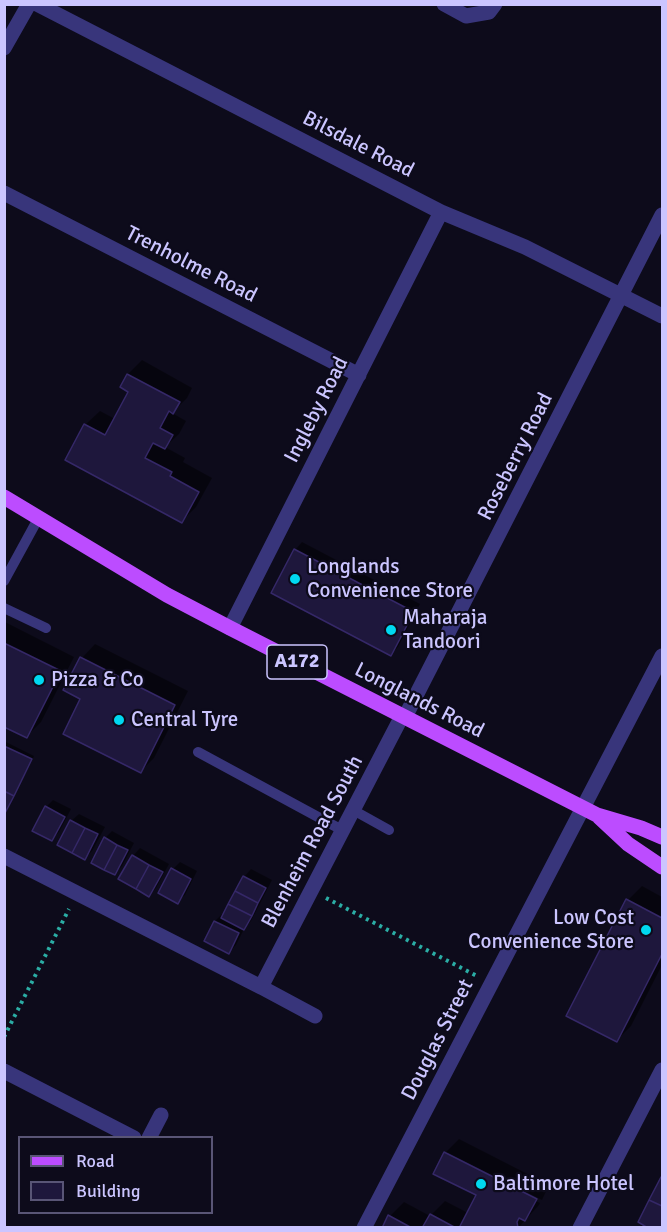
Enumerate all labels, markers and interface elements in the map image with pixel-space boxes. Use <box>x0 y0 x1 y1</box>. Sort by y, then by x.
street label: Bilsdale Road <box>298 106 418 184</box>
street label: Trenholme Road <box>121 221 261 309</box>
street label: Ingleby Road <box>280 353 354 467</box>
street label: Roseberry Road <box>473 389 559 525</box>
place label: Longlands Convenience Store <box>307 554 473 604</box>
marker: Longlands Convenience Store <box>288 572 302 586</box>
place label: Maharaja Tandoori <box>403 605 487 655</box>
marker: Maharaja Tandoori <box>384 623 398 637</box>
road number: A172 <box>267 645 327 679</box>
street label: Longlands Road <box>350 658 488 744</box>
place label: Pizza & Co <box>51 667 144 693</box>
marker: Pizza & Co <box>32 673 46 687</box>
place label: Central Tyre <box>131 707 238 733</box>
marker: Central Tyre <box>112 713 126 727</box>
street label: Blenheim Road South <box>257 751 369 933</box>
place label: Low Cost Convenience Store <box>468 905 634 955</box>
marker: Low Cost Convenience Store <box>639 923 653 937</box>
street label: Douglas Street <box>397 975 479 1105</box>
legend <box>18 1136 213 1214</box>
text: Road <box>76 1150 115 1172</box>
place label: Baltimore Hotel <box>493 1171 634 1197</box>
marker: Baltimore Hotel <box>474 1177 488 1191</box>
text: Building <box>76 1180 140 1202</box>

